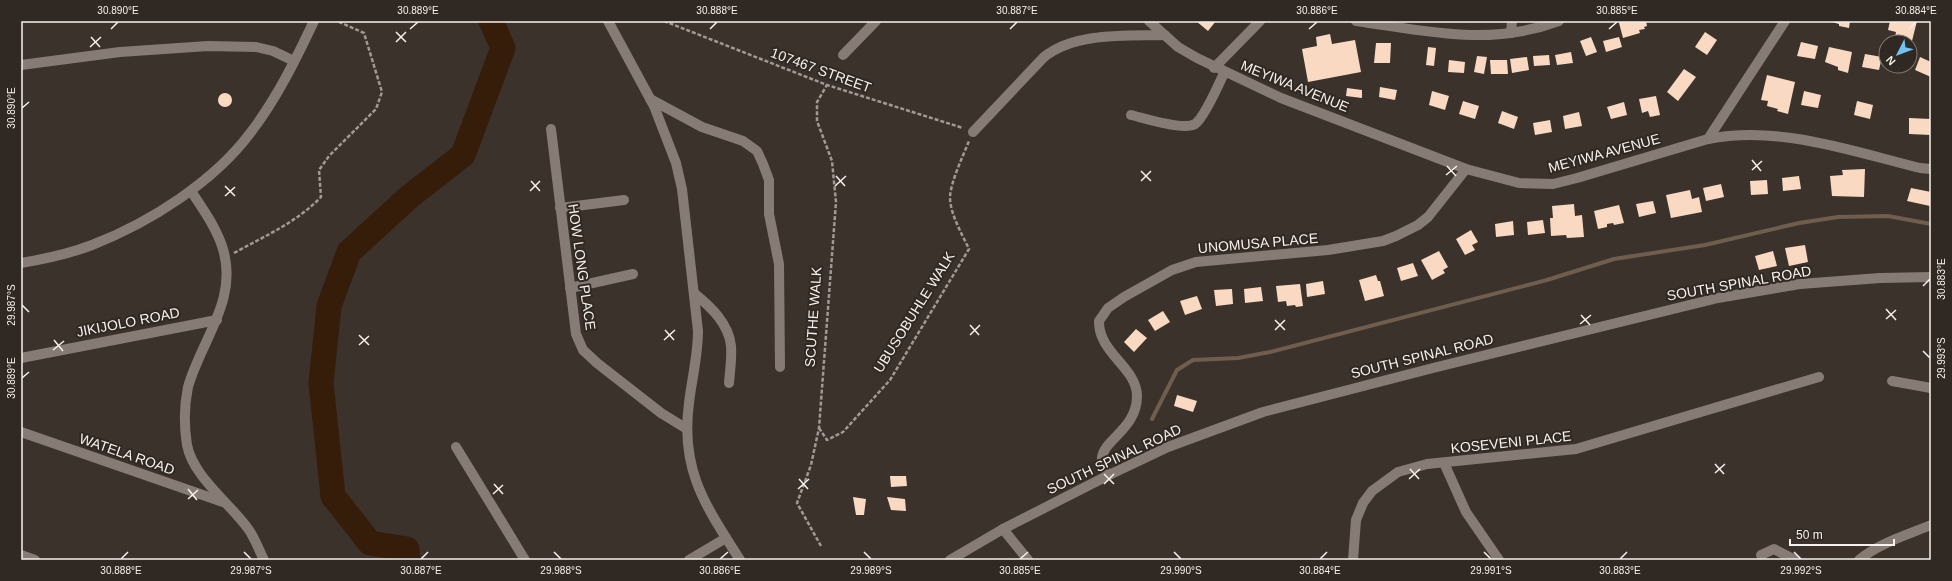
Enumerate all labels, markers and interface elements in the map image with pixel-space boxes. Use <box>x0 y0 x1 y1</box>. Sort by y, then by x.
text: 30.890°E <box>97 5 139 16</box>
text: 30.889°E <box>397 5 439 16</box>
text: 30.888°E <box>696 5 738 16</box>
text: 30.887°E <box>996 5 1038 16</box>
text: 30.886°E <box>1296 5 1338 16</box>
text: 30.885°E <box>1596 5 1638 16</box>
text: 30.884°E <box>1895 5 1937 16</box>
north arrow <box>1878 34 1918 74</box>
street label: 107467 STREET <box>769 44 874 96</box>
text: N <box>1883 54 1898 68</box>
street label: MEYIWA AVENUE <box>1239 57 1351 115</box>
text: 30.890°E <box>6 87 17 129</box>
street label: MEYIWA AVENUE <box>1546 130 1662 176</box>
street label: HOW LONG PLACE <box>565 203 599 331</box>
street label: UNOMUSA PLACE <box>1197 230 1319 256</box>
street label: UBUSOBUHLE WALK <box>870 248 958 375</box>
text: 30.883°E <box>1936 258 1947 300</box>
street label: SOUTH SPINAL ROAD <box>1665 262 1813 304</box>
street label: SCUTHE WALK <box>802 266 825 368</box>
text: 29.987°S <box>6 284 17 326</box>
street label: JIKIJOLO ROAD <box>75 304 181 340</box>
street label: SOUTH SPINAL ROAD <box>1349 331 1495 381</box>
text: 29.993°S <box>1936 337 1947 379</box>
text: 30.889°E <box>6 357 17 399</box>
street label: SOUTH SPINAL ROAD <box>1044 421 1184 497</box>
street label: KOSEVENI PLACE <box>1450 428 1572 456</box>
street label: WATELA ROAD <box>77 430 177 478</box>
scale bar <box>1790 521 1894 547</box>
text: 50 m <box>1796 528 1823 542</box>
text: 30.888°E <box>100 565 142 576</box>
text: 29.987°S <box>230 565 272 576</box>
text: 30.887°E <box>400 565 442 576</box>
text: 29.988°S <box>540 565 582 576</box>
text: 30.886°E <box>699 565 741 576</box>
text: 29.989°S <box>850 565 892 576</box>
text: 30.885°E <box>999 565 1041 576</box>
text: 29.990°S <box>1160 565 1202 576</box>
text: 30.884°E <box>1299 565 1341 576</box>
text: 29.991°S <box>1470 565 1512 576</box>
text: 30.883°E <box>1599 565 1641 576</box>
text: 29.992°S <box>1780 565 1822 576</box>

